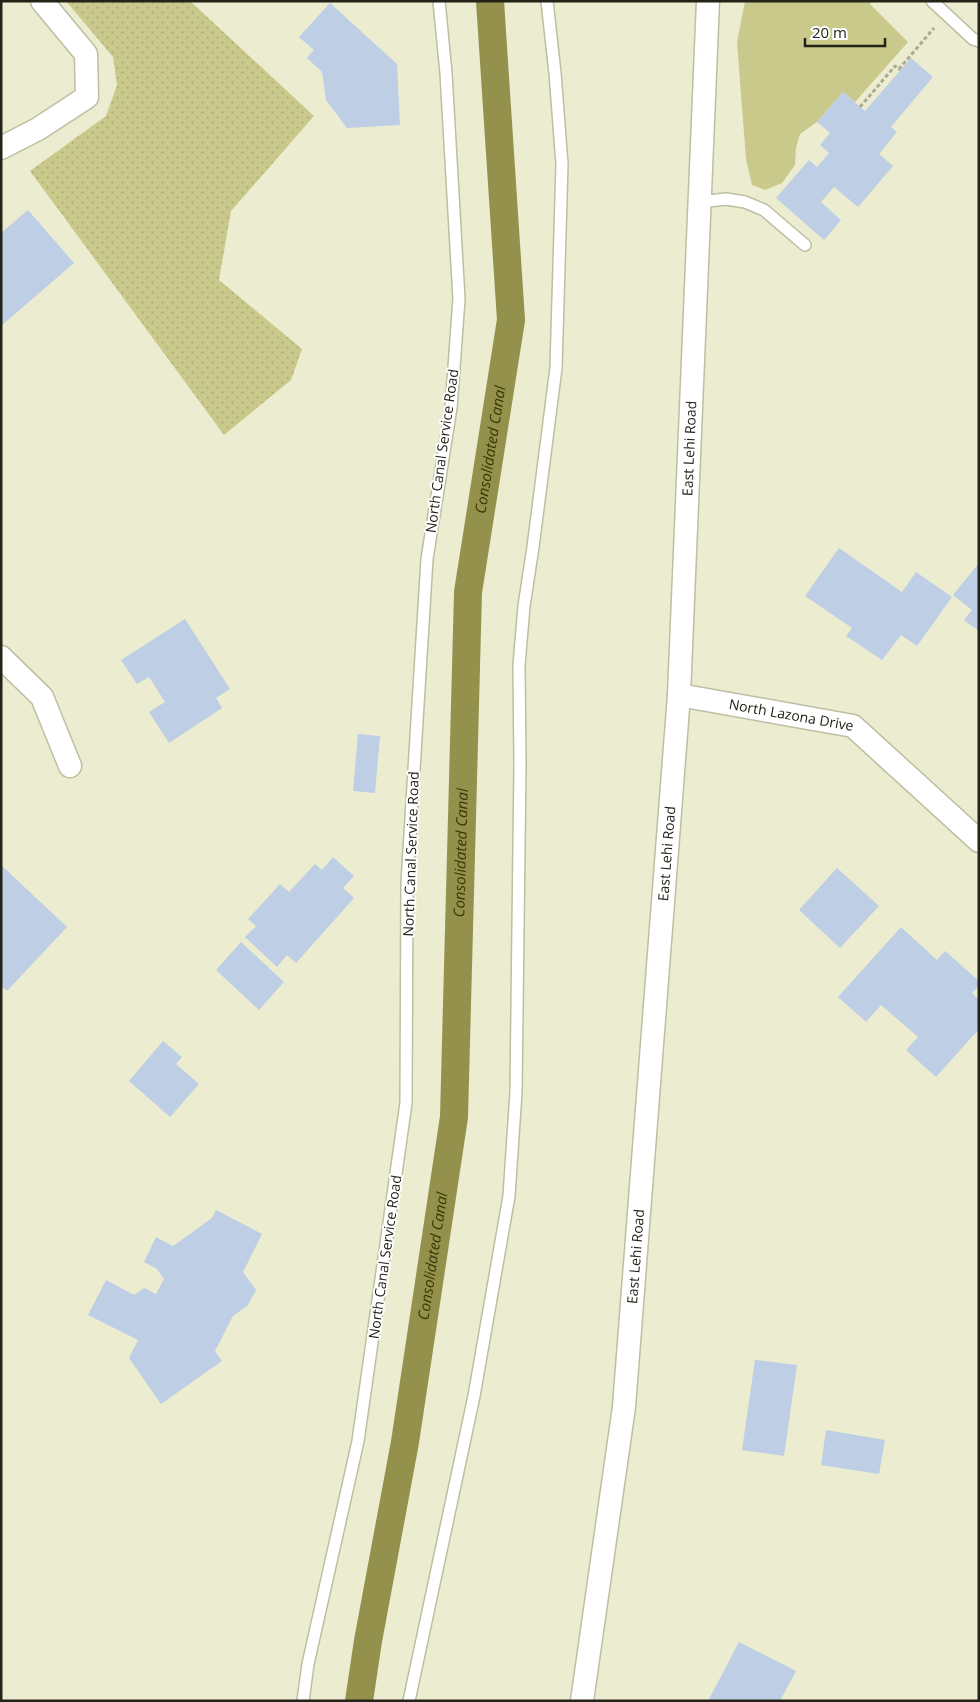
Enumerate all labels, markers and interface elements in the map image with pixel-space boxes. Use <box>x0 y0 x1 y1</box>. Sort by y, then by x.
scale bar <box>805 15 885 47</box>
text: 20 m <box>812 22 847 42</box>
street label: North Canal Service Road <box>421 368 462 534</box>
water label: Consolidated Canal <box>470 383 510 515</box>
street label: East Lehi Road <box>677 400 700 496</box>
street label: North Lazona Drive <box>727 694 855 735</box>
street label: North Canal Service Road <box>398 771 423 937</box>
water label: Consolidated Canal <box>448 787 472 918</box>
street label: East Lehi Road <box>653 805 679 902</box>
street label: North Canal Service Road <box>364 1174 405 1340</box>
water label: Consolidated Canal <box>413 1190 452 1321</box>
street label: East Lehi Road <box>622 1208 648 1305</box>

